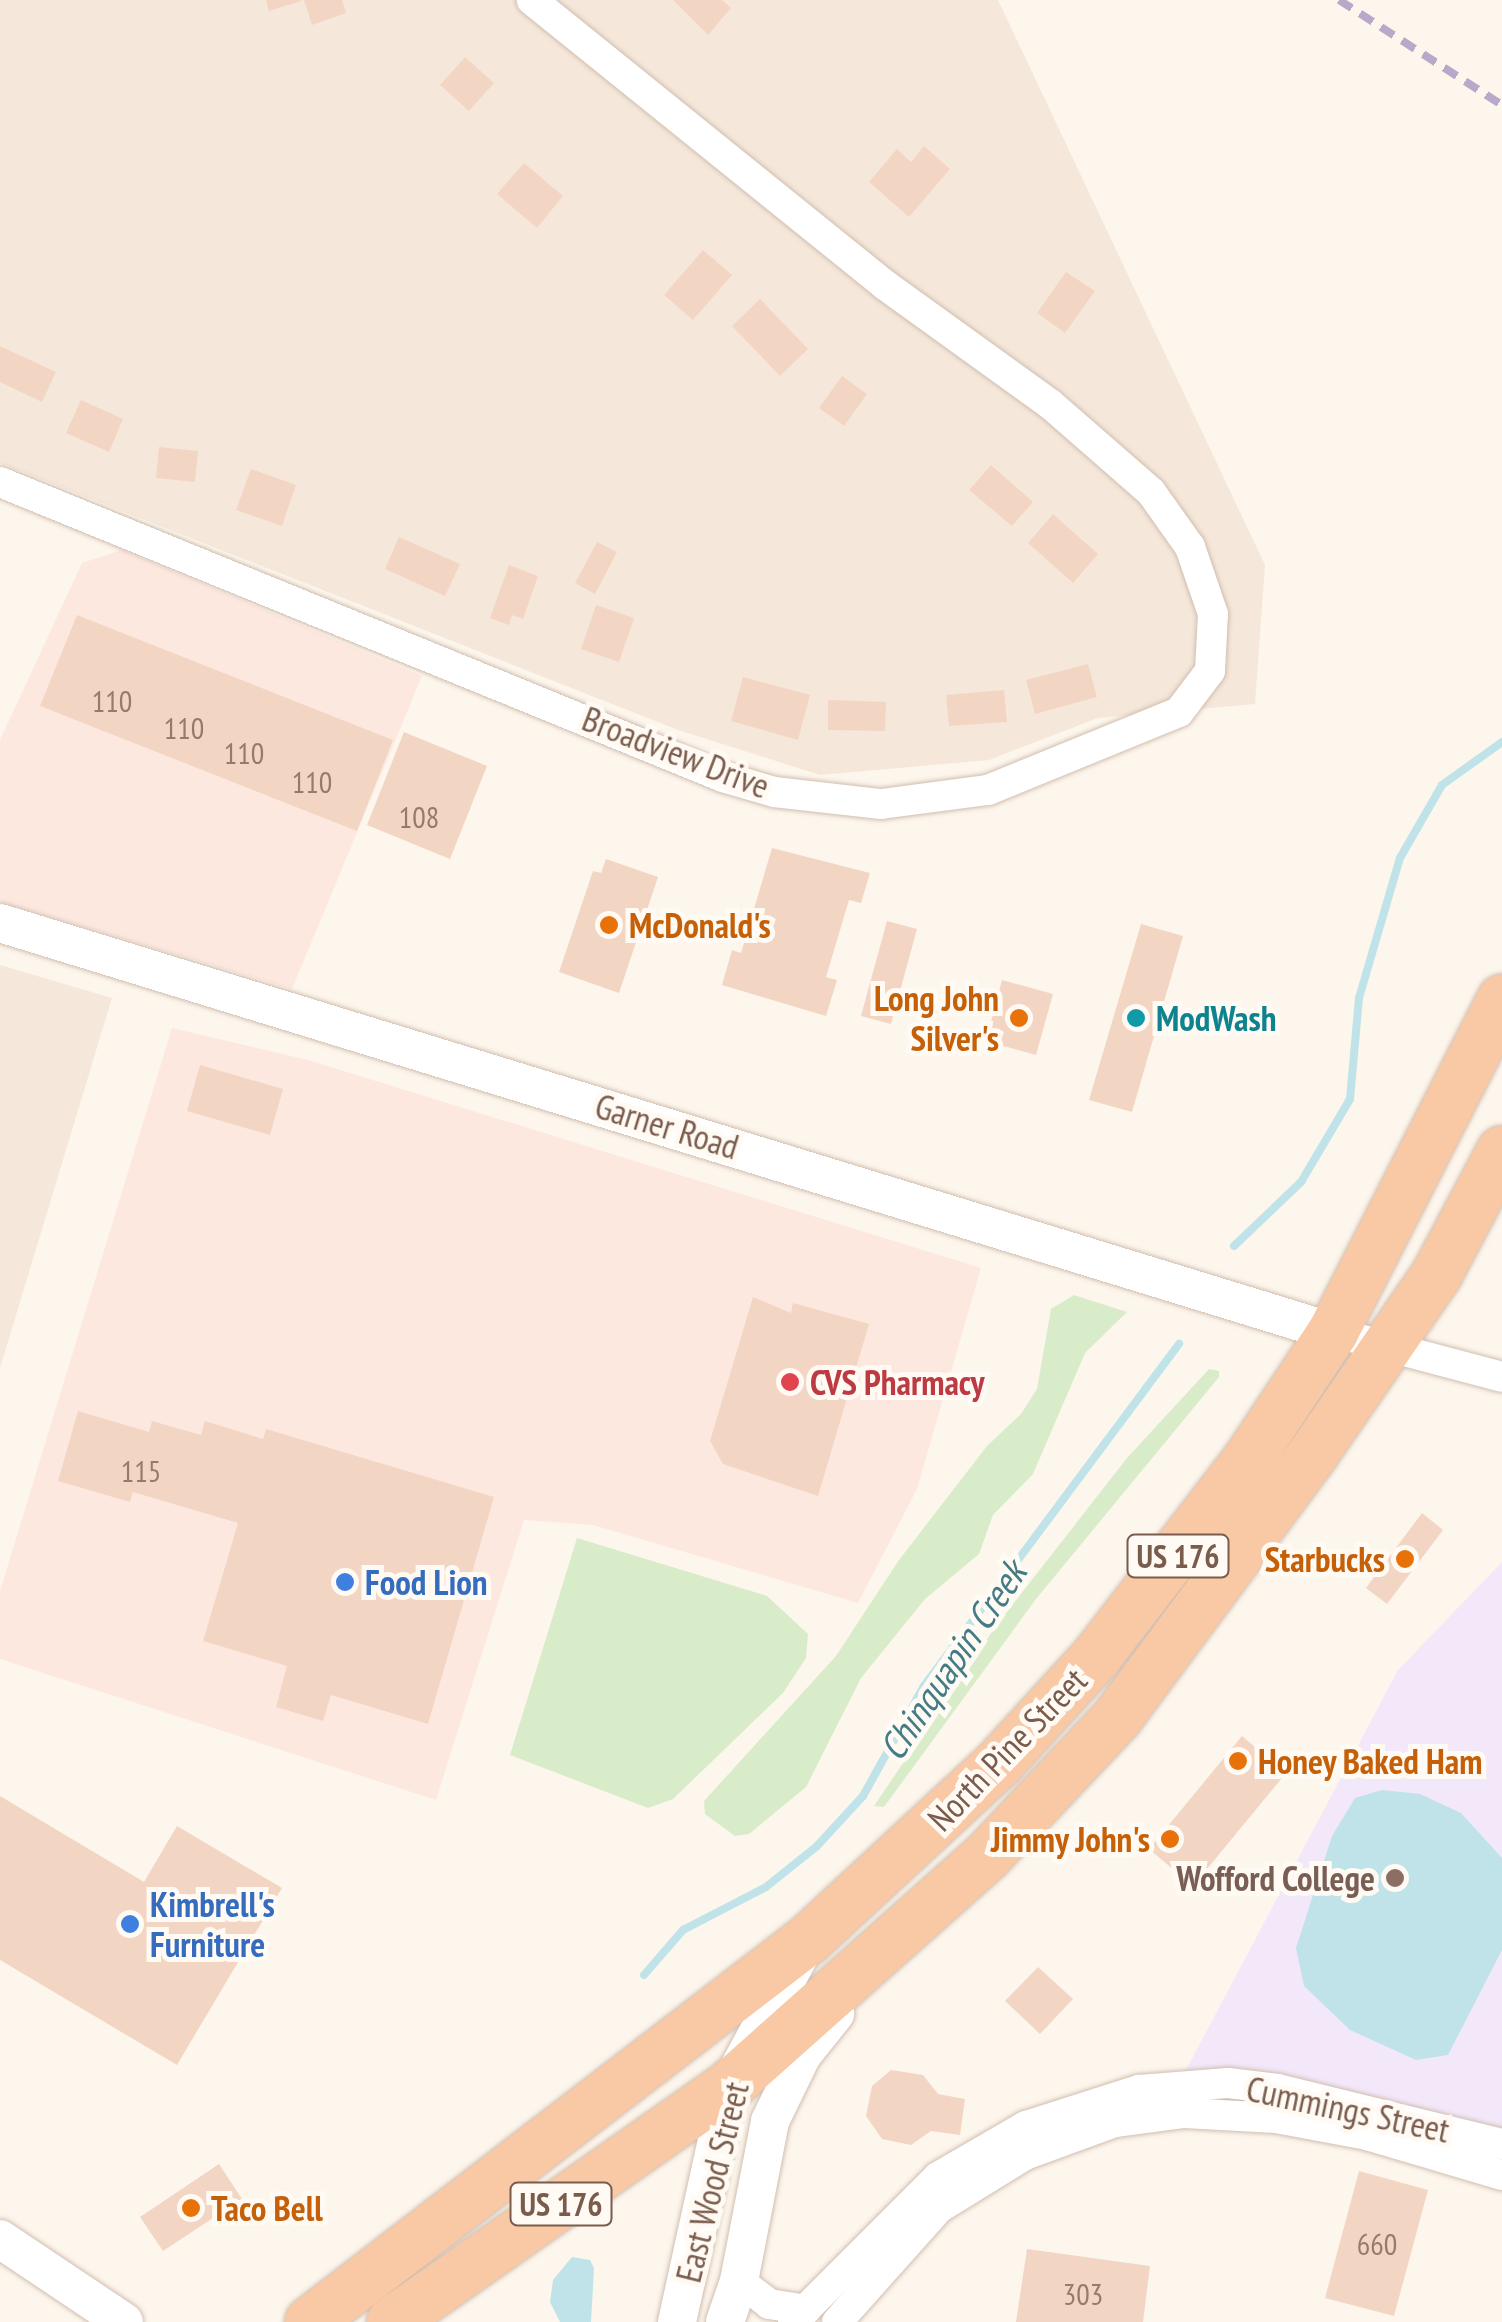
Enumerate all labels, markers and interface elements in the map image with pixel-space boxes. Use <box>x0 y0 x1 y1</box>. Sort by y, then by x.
house number: 110 <box>92 683 132 719</box>
street label: Broadview Drive <box>576 697 776 807</box>
house number: 110 <box>164 710 204 746</box>
house number: 110 <box>224 735 264 771</box>
house number: 110 <box>292 764 332 800</box>
house number: 108 <box>399 799 439 835</box>
place label: McDonald's <box>629 904 771 946</box>
marker: McDonald's <box>598 914 620 936</box>
place label: Long John Silver's <box>874 977 999 1059</box>
place label: ModWash <box>1156 997 1276 1039</box>
marker: Long John Silver's <box>1008 1007 1030 1029</box>
marker: ModWash <box>1125 1007 1147 1029</box>
street label: Garner Road <box>590 1084 744 1168</box>
place label: CVS Pharmacy <box>810 1361 985 1403</box>
marker: CVS Pharmacy <box>779 1371 801 1393</box>
house number: 115 <box>121 1453 161 1489</box>
road number: US 176 <box>1126 1529 1230 1583</box>
place label: Starbucks <box>1265 1538 1385 1580</box>
marker: Starbucks <box>1394 1548 1416 1570</box>
water label: Chinquapin Creek <box>869 1552 1035 1768</box>
place label: Food Lion <box>365 1561 488 1603</box>
marker: Food Lion <box>334 1571 356 1593</box>
street label: North Pine Street <box>919 1659 1095 1839</box>
place label: Honey Baked Ham <box>1258 1740 1483 1782</box>
marker: Honey Baked Ham <box>1227 1750 1249 1772</box>
place label: Jimmy John's <box>990 1818 1150 1860</box>
marker: Jimmy John's <box>1159 1828 1181 1850</box>
place label: Wofford College <box>1176 1857 1375 1899</box>
marker: Wofford College <box>1384 1867 1406 1889</box>
place label: Kimbrell's Furniture <box>150 1883 275 1965</box>
marker: Kimbrell's Furniture <box>119 1913 141 1935</box>
street label: Cummings Street <box>1243 2067 1453 2151</box>
street label: East Wood Street <box>667 2077 757 2287</box>
road number: US 176 <box>508 2177 614 2231</box>
place label: Taco Bell <box>211 2187 323 2229</box>
marker: Taco Bell <box>180 2197 202 2219</box>
house number: 660 <box>1357 2226 1397 2262</box>
house number: 303 <box>1063 2276 1103 2312</box>

